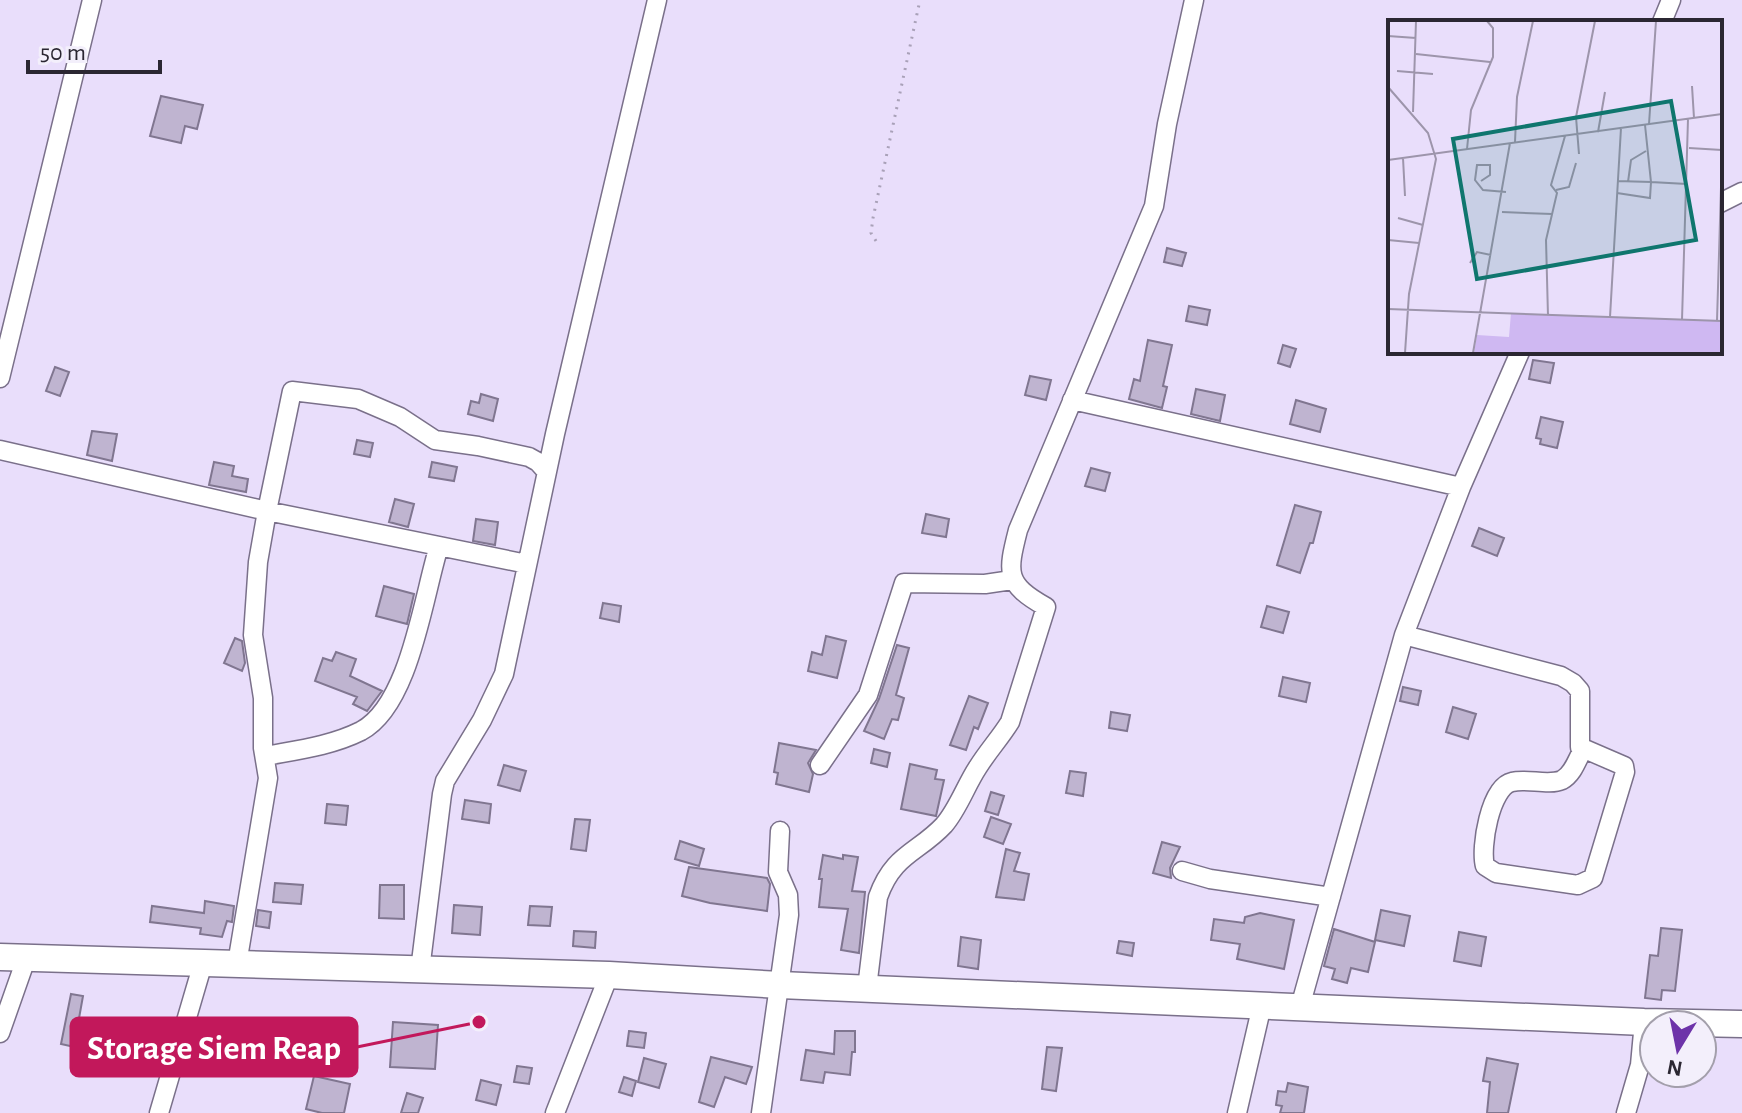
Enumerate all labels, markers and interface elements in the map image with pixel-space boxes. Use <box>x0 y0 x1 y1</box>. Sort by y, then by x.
inset map <box>1388 20 1722 354</box>
scale bar <box>28 24 160 74</box>
text: 50 m <box>40 41 86 65</box>
north arrow <box>1638 1009 1718 1089</box>
callout: Storage Siem Reap <box>71 1018 357 1076</box>
text: Storage Siem Reap <box>87 1032 341 1066</box>
text: N <box>1665 1056 1684 1080</box>

